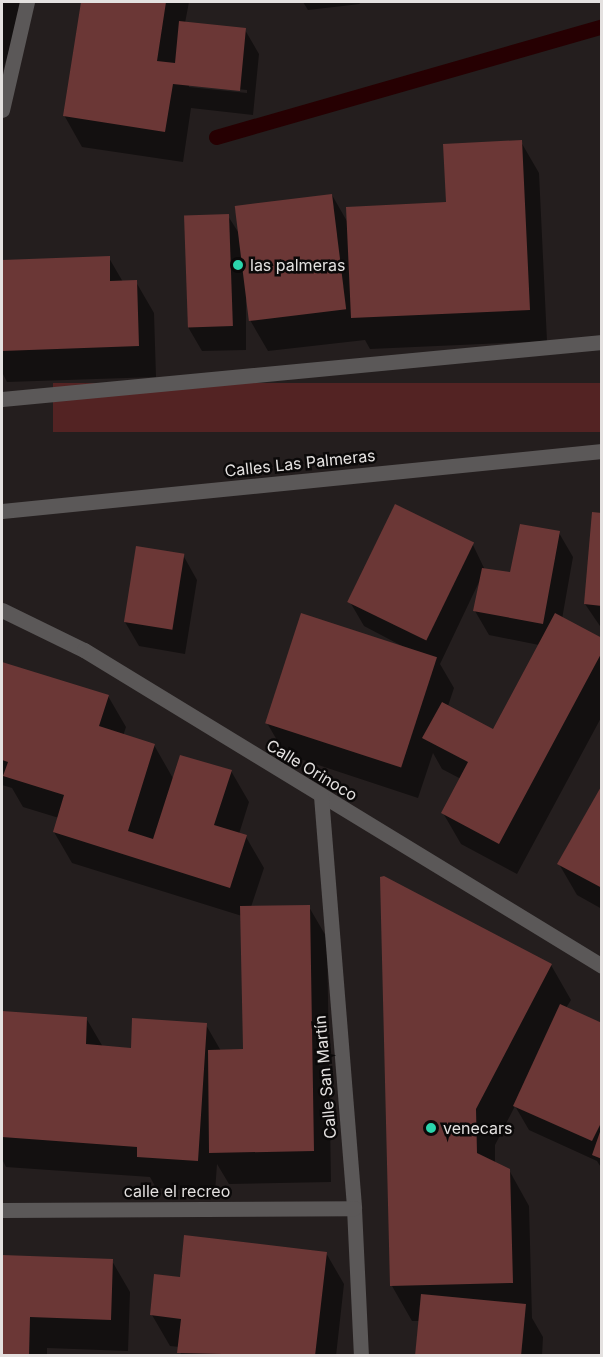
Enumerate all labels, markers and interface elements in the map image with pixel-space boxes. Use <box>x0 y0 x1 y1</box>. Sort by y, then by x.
place label: las palmeras <box>250 255 345 275</box>
marker: las palmeras <box>231 258 245 272</box>
street label: Calles Las Palmeras <box>224 446 376 480</box>
street label: Calle Orinoco <box>263 735 361 805</box>
street label: Calle San Martín <box>310 1015 340 1139</box>
place label: venecars <box>443 1118 513 1138</box>
marker: venecars <box>424 1121 438 1135</box>
street label: calle el recreo <box>124 1181 230 1201</box>

